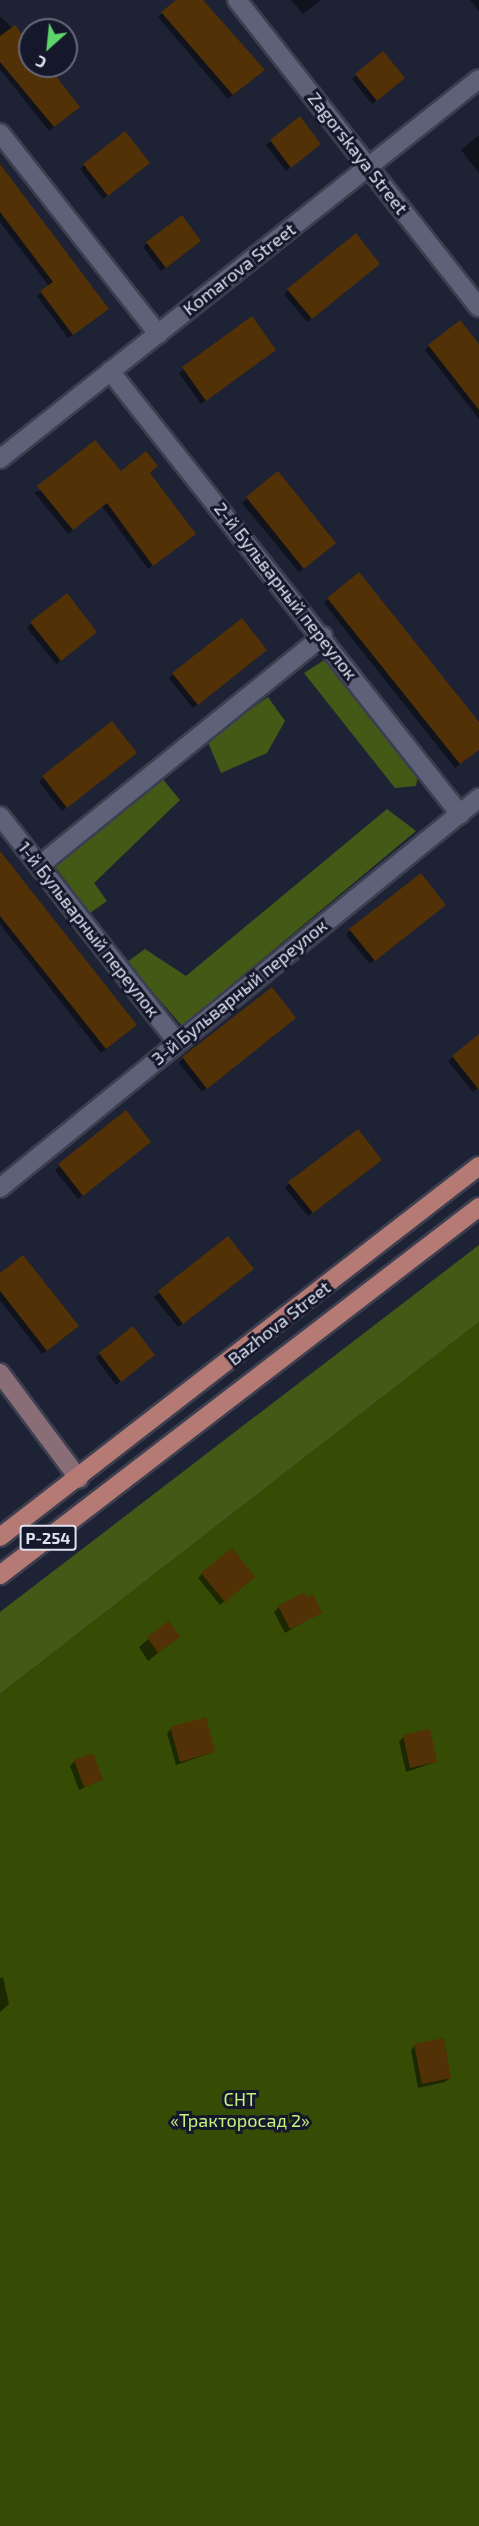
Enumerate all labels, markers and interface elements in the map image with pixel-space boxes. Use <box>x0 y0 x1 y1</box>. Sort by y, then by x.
north arrow <box>18 18 78 78</box>
text: С <box>32 52 49 73</box>
street label: Zagorskaya Street <box>304 88 412 218</box>
street label: Komarova Street <box>178 218 300 320</box>
street label: 2-й Бульварный переулок <box>210 498 362 684</box>
street label: 1-й Бульварный переулок <box>14 837 164 1021</box>
street label: 3-й Бульварный переулок <box>147 915 331 1069</box>
street label: Bazhova Street <box>223 1276 335 1370</box>
road number: Р-254 <box>20 1525 76 1551</box>
park label: СНТ «Тракторосад 2» <box>170 2089 310 2132</box>

